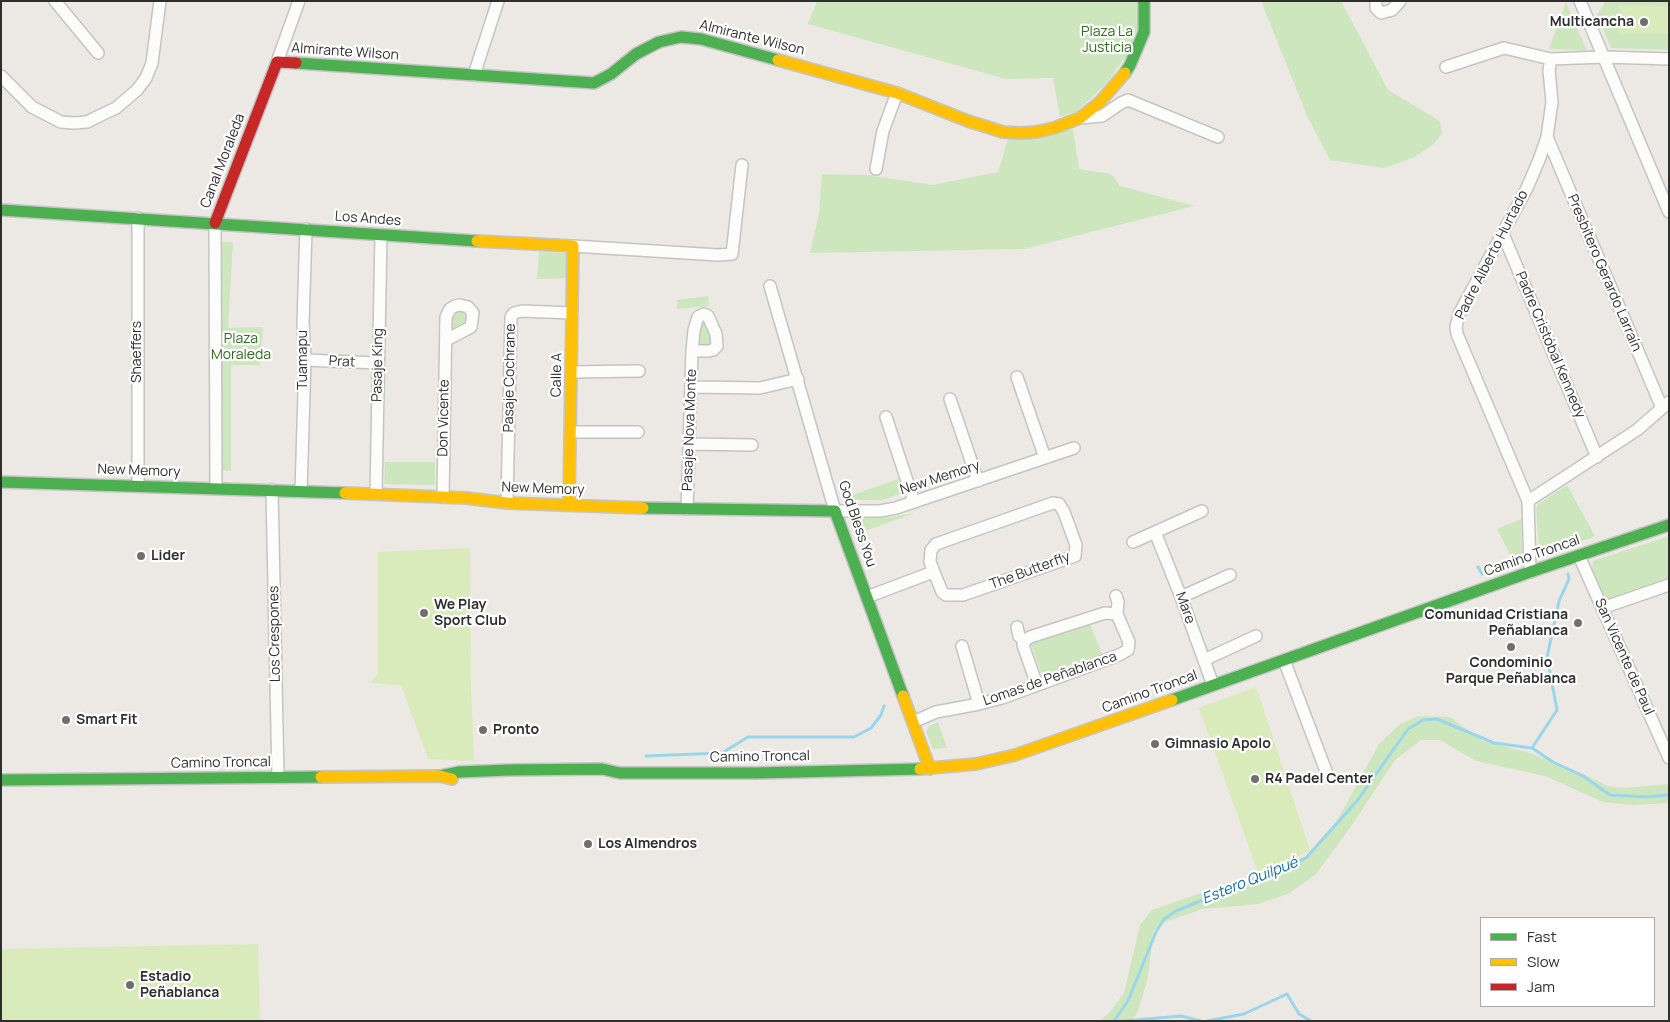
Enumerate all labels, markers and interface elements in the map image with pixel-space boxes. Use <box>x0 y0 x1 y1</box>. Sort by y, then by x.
place label: Multicancha <box>1550 14 1634 30</box>
marker: Multicancha <box>1638 16 1650 28</box>
street label: Almirante Wilson <box>698 17 806 59</box>
park label: Plaza La Justicia <box>1081 24 1133 56</box>
street label: Almirante Wilson <box>291 40 399 64</box>
street label: Canal Moraleda <box>197 111 249 211</box>
street label: Padre Alberto Hurtado <box>1452 187 1532 323</box>
street label: Presbítero Gerardo Larraín <box>1563 192 1645 354</box>
street label: Los Andes <box>334 208 402 230</box>
street label: Padre Cristóbal Kennedy <box>1511 269 1589 421</box>
street label: Shaeffers <box>129 321 145 383</box>
street label: Pasaje Cochrane <box>501 323 519 433</box>
street label: Pasaje King <box>369 328 387 402</box>
street label: Tuamapu <box>295 330 311 390</box>
park label: Plaza Moraleda <box>211 331 271 364</box>
street label: Prat <box>328 353 356 371</box>
street label: Calle A <box>548 353 566 397</box>
street label: Pasaje Nova Monte <box>679 369 701 491</box>
street label: Don Vicente <box>435 379 453 457</box>
street label: New Memory <box>898 457 982 499</box>
street label: New Memory <box>97 461 181 481</box>
street label: New Memory <box>501 479 585 499</box>
street label: God Bless You <box>834 479 880 569</box>
street label: Camino Troncal <box>1482 532 1582 580</box>
place label: Lider <box>151 548 185 564</box>
street label: The Butterfly <box>988 549 1072 593</box>
marker: Lider <box>135 550 147 562</box>
street label: Los Crespones <box>266 586 284 682</box>
street label: Mare <box>1172 590 1198 626</box>
street label: San Vicente de Paul <box>1591 596 1657 718</box>
place label: We Play Sport Club <box>434 597 507 630</box>
marker: We Play Sport Club <box>418 607 430 619</box>
place label: Comunidad Cristiana Peñablanca <box>1425 607 1568 640</box>
marker: Comunidad Cristiana Peñablanca <box>1572 617 1584 629</box>
marker: Condominio Parque Peñablanca <box>1505 641 1517 653</box>
street label: Lomas de Peñablanca <box>981 648 1119 710</box>
place label: Condominio Parque Peñablanca <box>1446 655 1576 688</box>
street label: Camino Troncal <box>1100 667 1200 717</box>
place label: Smart Fit <box>76 712 138 728</box>
marker: Smart Fit <box>60 714 72 726</box>
place label: Pronto <box>493 722 539 738</box>
marker: Pronto <box>477 724 489 736</box>
place label: Gimnasio Apolo <box>1165 736 1271 752</box>
marker: Gimnasio Apolo <box>1149 738 1161 750</box>
street label: Camino Troncal <box>710 748 810 766</box>
street label: Camino Troncal <box>171 754 271 772</box>
place label: R4 Padel Center <box>1265 771 1373 787</box>
marker: R4 Padel Center <box>1249 773 1261 785</box>
place label: Los Almendros <box>598 836 697 852</box>
marker: Los Almendros <box>582 838 594 850</box>
water label: Estero Quilpué <box>1200 854 1300 908</box>
legend <box>1480 917 1655 1007</box>
text: Fast <box>1527 926 1556 947</box>
text: Slow <box>1527 951 1560 972</box>
place label: Estadio Peñablanca <box>140 969 219 1002</box>
text: Jam <box>1527 976 1555 997</box>
marker: Estadio Peñablanca <box>124 979 136 991</box>

